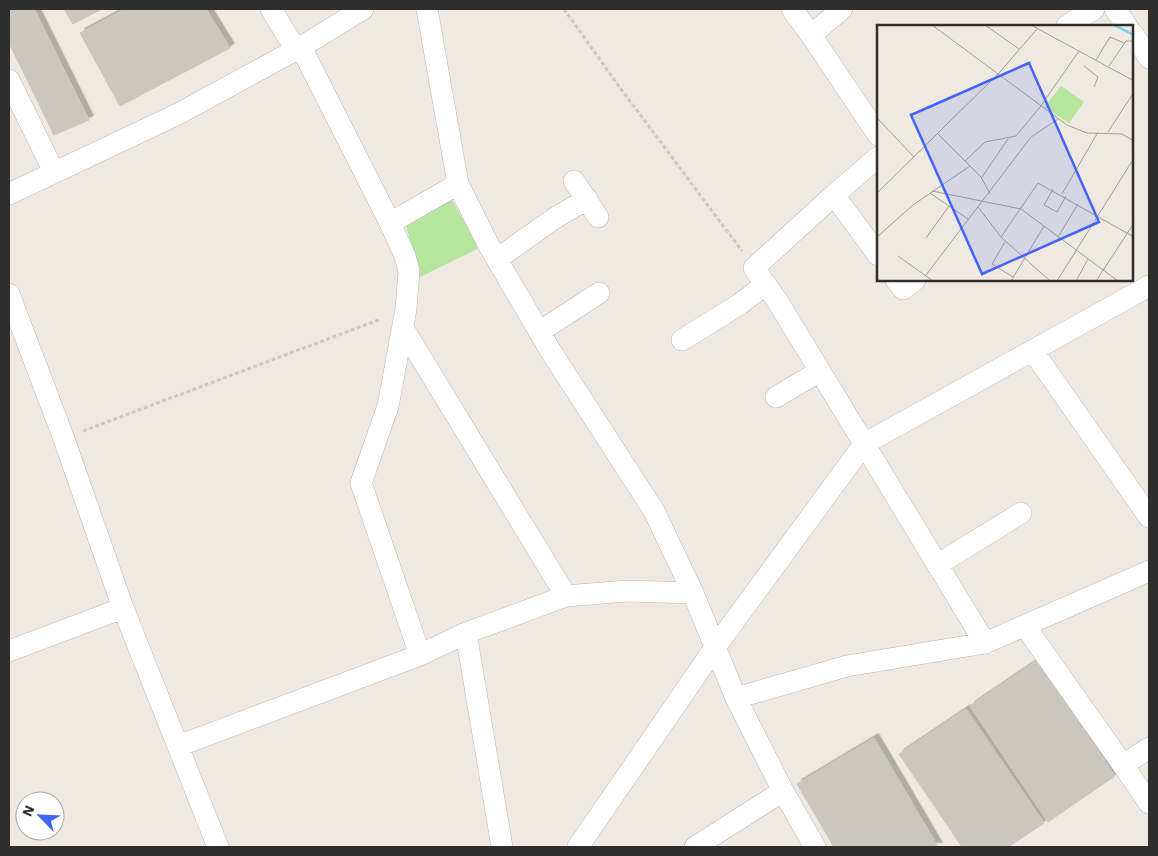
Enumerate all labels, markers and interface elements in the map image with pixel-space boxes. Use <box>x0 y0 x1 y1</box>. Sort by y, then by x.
inset map <box>877 25 1133 281</box>
north arrow <box>15 791 65 841</box>
text: N <box>19 803 38 819</box>

